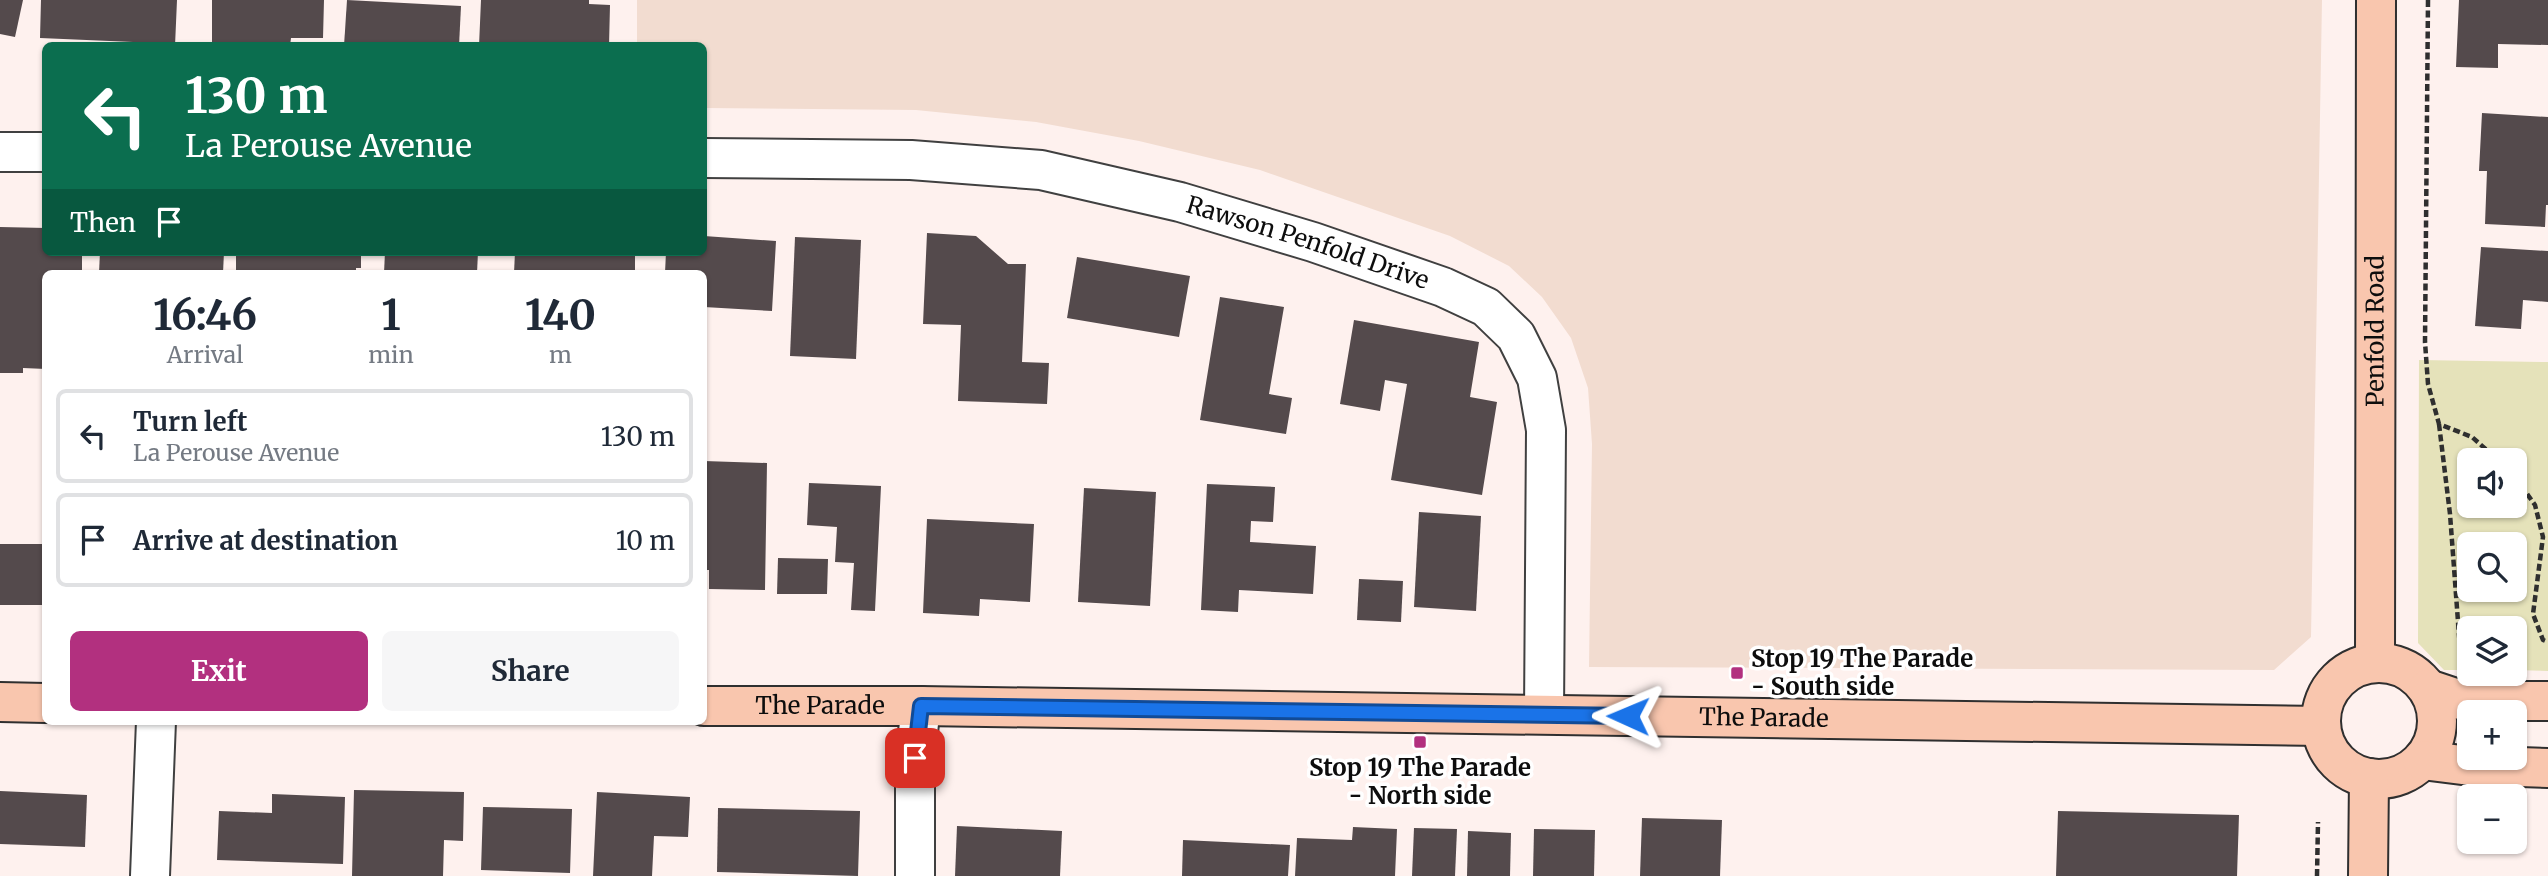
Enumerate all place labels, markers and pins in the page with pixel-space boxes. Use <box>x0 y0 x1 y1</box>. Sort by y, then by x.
place label: Stop 19 The Parade - South side <box>1751 643 1973 702</box>
marker: Stop 19 The Parade - South side <box>1729 665 1745 681</box>
pin <box>885 728 945 788</box>
marker: Stop 19 The Parade - North side <box>1412 734 1428 750</box>
place label: Stop 19 The Parade - North side <box>1309 752 1531 811</box>

